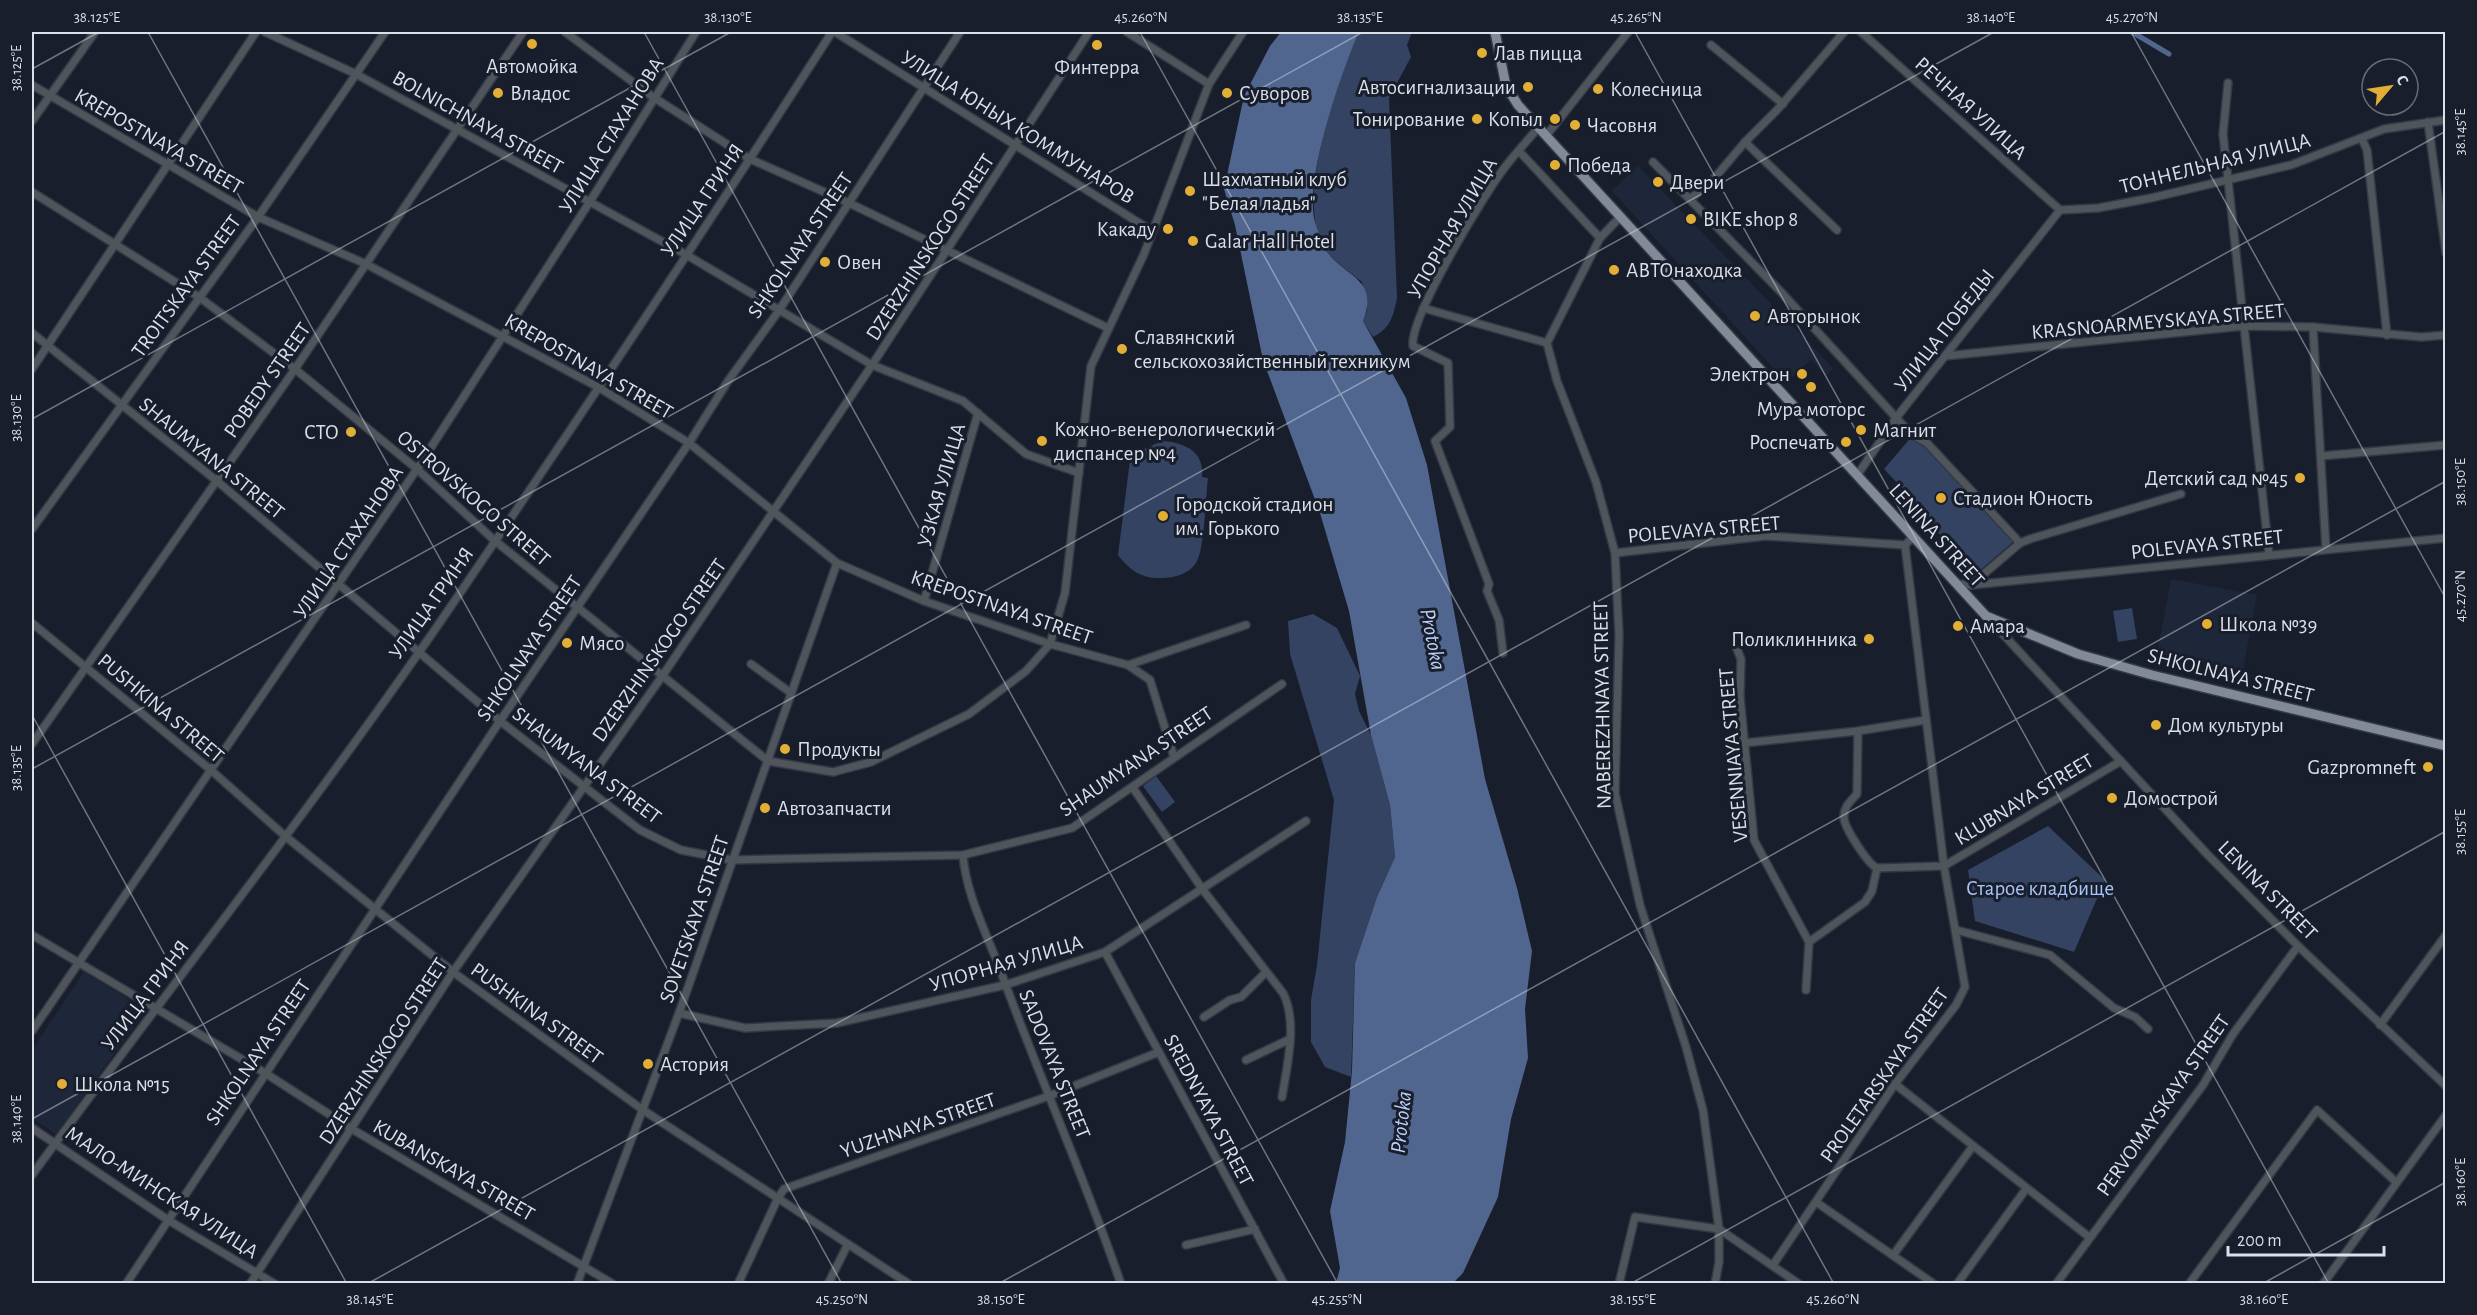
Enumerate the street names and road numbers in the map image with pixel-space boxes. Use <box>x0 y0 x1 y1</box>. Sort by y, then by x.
street label: УЛИЦА ЮНЫХ КОММУНАРОВ <box>897 47 1138 208</box>
street label: РЕЧНАЯ УЛИЦА <box>1911 53 2031 164</box>
street label: УЛИЦА СТАХАНОВА <box>555 54 668 217</box>
street label: BOLNICHNAYA STREET <box>389 67 567 178</box>
street label: KREPOSTNAYA STREET <box>71 85 247 198</box>
street label: ТОННЕЛЬНАЯ УЛИЦА <box>2118 130 2313 197</box>
street label: УЛИЦА ГРИНЯ <box>657 140 748 261</box>
street label: DZERZHINSKOGO STREET <box>862 150 998 344</box>
street label: УПОРНАЯ УЛИЦА <box>1404 154 1501 302</box>
street label: SHKOLNAYA STREET <box>744 169 857 322</box>
street label: TROITSKAYA STREET <box>128 211 245 361</box>
street label: УЛИЦА ПОБЕДЫ <box>1890 265 1999 395</box>
street label: KRASNOARMEYSKAYA STREET <box>2031 300 2286 343</box>
street label: KREPOSTNAYA STREET <box>501 310 677 423</box>
street label: POBEDY STREET <box>220 319 315 442</box>
street label: SHAUMYANA STREET <box>135 394 288 523</box>
street label: УЗКАЯ УЛИЦА <box>914 421 969 549</box>
street label: OSTROVSKOGO STREET <box>393 427 554 570</box>
street label: УЛИЦА СТАХАНОВА <box>290 462 407 622</box>
street label: LENINA STREET <box>1885 480 1988 591</box>
street label: POLEVAYA STREET <box>1627 512 1781 547</box>
street label: POLEVAYA STREET <box>2130 526 2284 563</box>
street label: УЛИЦА ГРИНЯ <box>385 543 478 663</box>
street label: DZERZHINSKOGO STREET <box>588 555 730 745</box>
street label: KREPOSTNAYA STREET <box>908 567 1095 648</box>
street label: SHKOLNAYA STREET <box>473 572 586 725</box>
street label: NABEREZHNAYA STREET <box>1590 601 1615 809</box>
street label: SHKOLNAYA STREET <box>2146 645 2316 706</box>
street label: PUSHKINA STREET <box>94 650 228 767</box>
street label: VESENNIAYA STREET <box>1715 667 1752 843</box>
street label: SHAUMYANA STREET <box>1056 702 1217 820</box>
street label: SHAUMYANA STREET <box>509 703 665 828</box>
street label: KLUBNAYA STREET <box>1951 750 2097 849</box>
street label: SOVETSKAYA STREET <box>656 833 733 1005</box>
street label: LENINA STREET <box>2214 837 2321 944</box>
street label: УПОРНАЯ УЛИЦА <box>927 932 1085 995</box>
street label: УЛИЦА ГРИНЯ <box>98 937 193 1054</box>
street label: DZERZHINSKOGO STREET <box>315 954 451 1148</box>
street label: PUSHKINA STREET <box>467 959 607 1068</box>
street label: SHKOLNAYA STREET <box>202 976 315 1129</box>
street label: PROLETARSKAYA STREET <box>1816 984 1953 1166</box>
street label: SADOVAYA STREET <box>1015 987 1094 1142</box>
street label: PERVOMAYSKAYA STREET <box>2093 1011 2234 1200</box>
street label: SREDNYAYA STREET <box>1160 1031 1257 1190</box>
street label: YUZHNAYA STREET <box>838 1089 999 1162</box>
street label: KUBANSKAYA STREET <box>369 1116 538 1225</box>
street label: МАЛО-МИНСКАЯ УЛИЦА <box>62 1122 262 1263</box>

